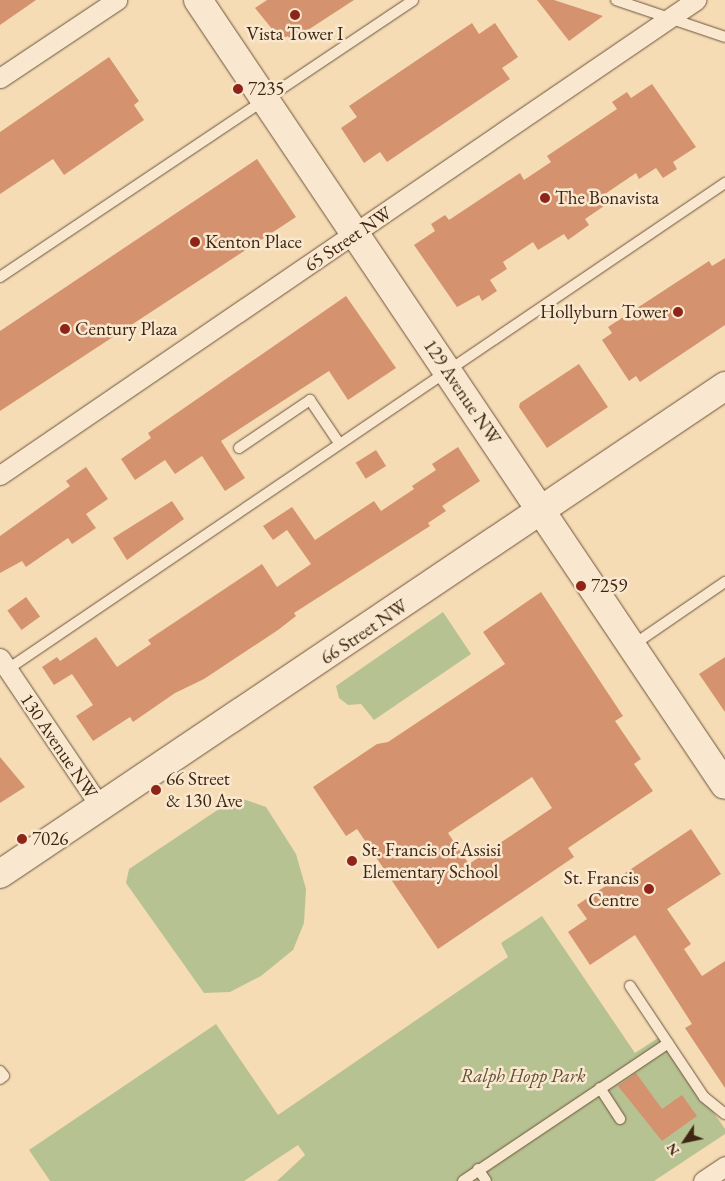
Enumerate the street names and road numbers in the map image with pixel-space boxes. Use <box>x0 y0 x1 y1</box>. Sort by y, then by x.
street label: 65 Street NW <box>300 202 396 276</box>
street label: 129 Avenue NW <box>418 335 506 449</box>
street label: 66 Street NW <box>316 595 412 669</box>
street label: 130 Avenue NW <box>15 689 103 803</box>

